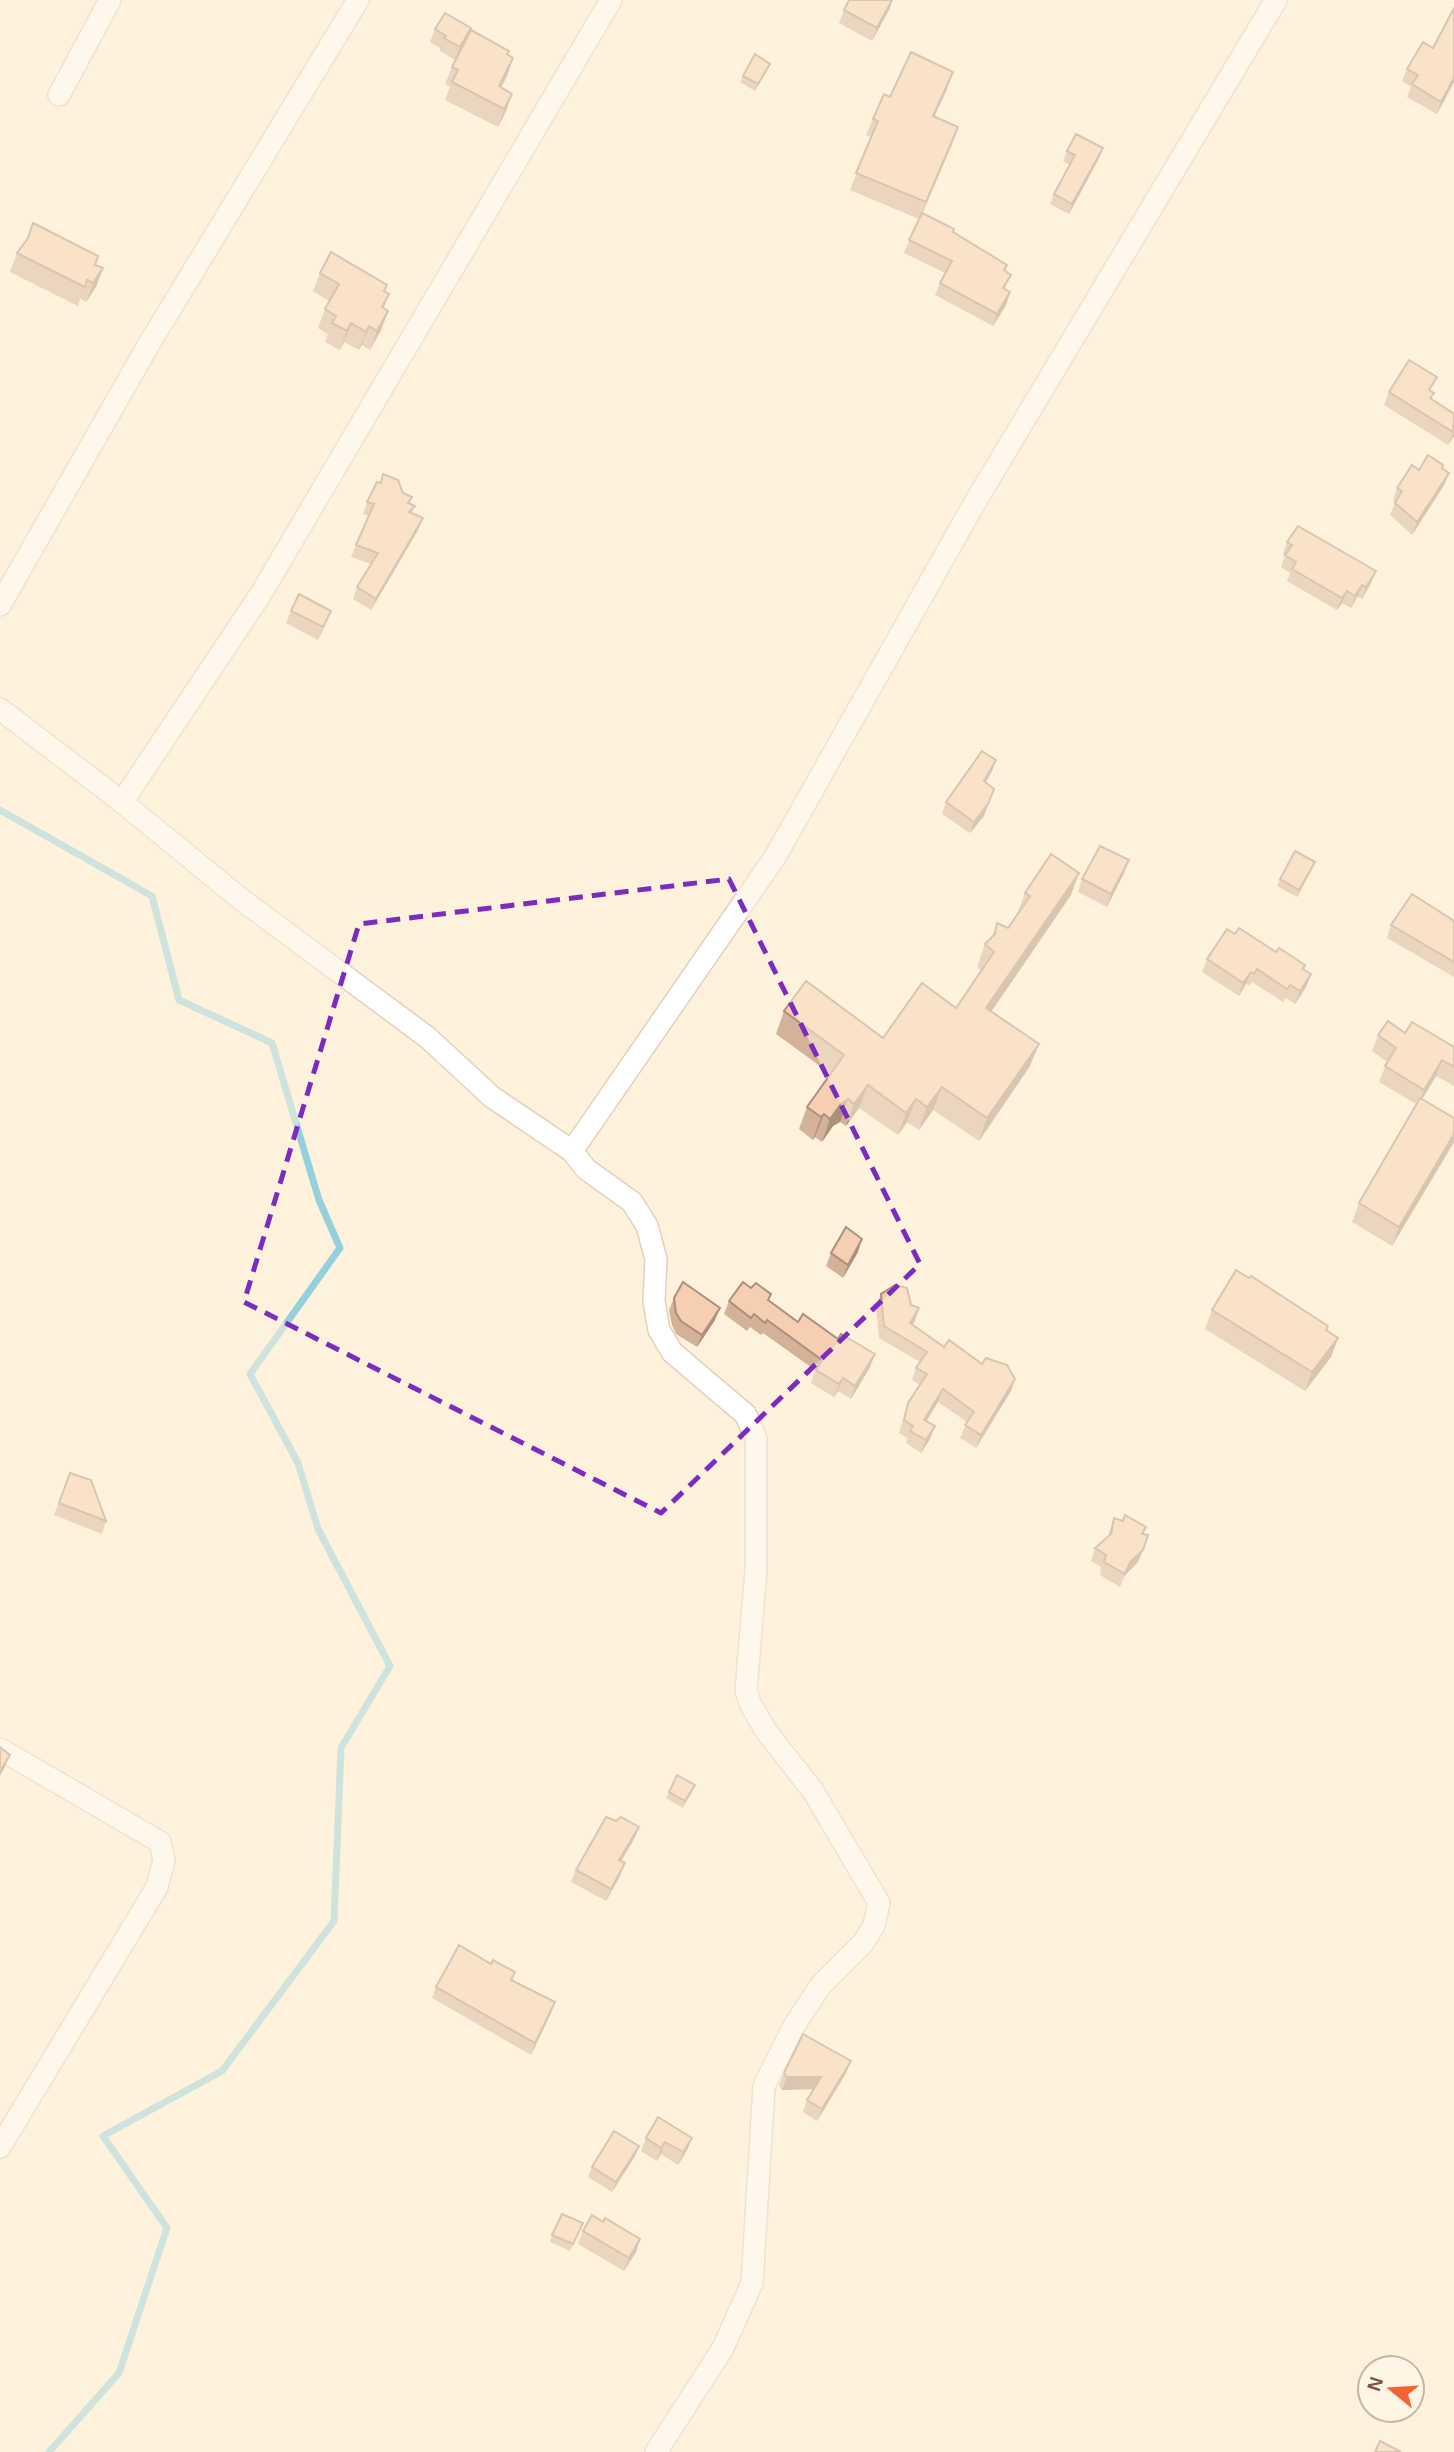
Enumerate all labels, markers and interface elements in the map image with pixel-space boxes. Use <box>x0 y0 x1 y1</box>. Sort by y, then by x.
north arrow <box>1356 2354 1426 2424</box>
text: N <box>1363 2374 1387 2394</box>

